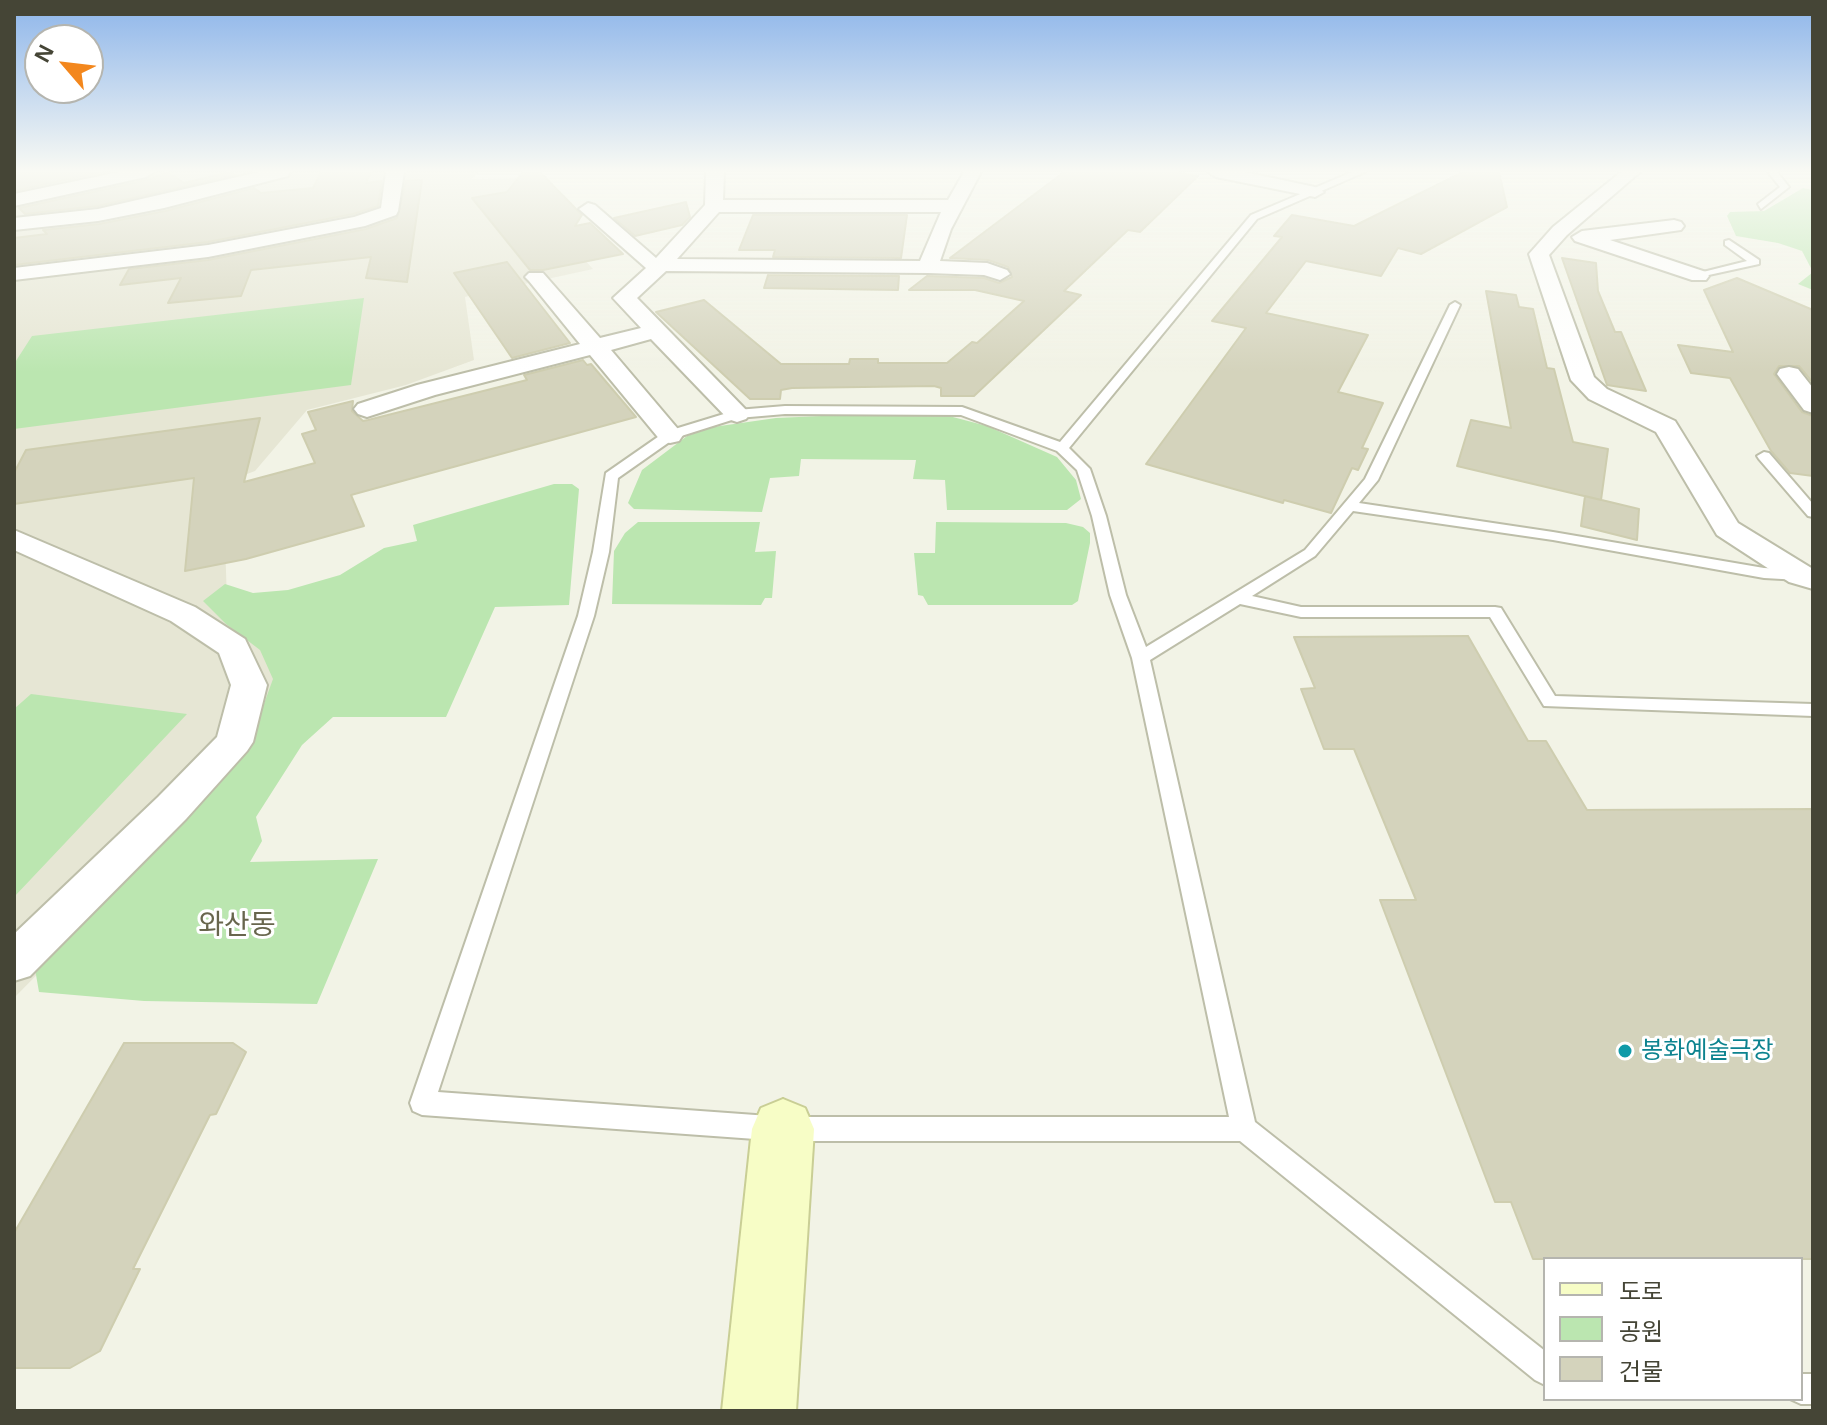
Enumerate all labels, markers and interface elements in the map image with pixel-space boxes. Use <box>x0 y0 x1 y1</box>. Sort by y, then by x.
north arrow <box>24 24 104 104</box>
text: N <box>29 41 59 66</box>
district label: 와산동 <box>198 909 276 943</box>
place label: 봉화예술극장 <box>1641 1037 1773 1065</box>
marker: 봉화예술극장 <box>1616 1042 1634 1060</box>
legend <box>1543 1257 1803 1401</box>
text: 도로 <box>1619 1278 1663 1305</box>
text: 공원 <box>1619 1318 1663 1345</box>
text: 건물 <box>1619 1358 1663 1385</box>

